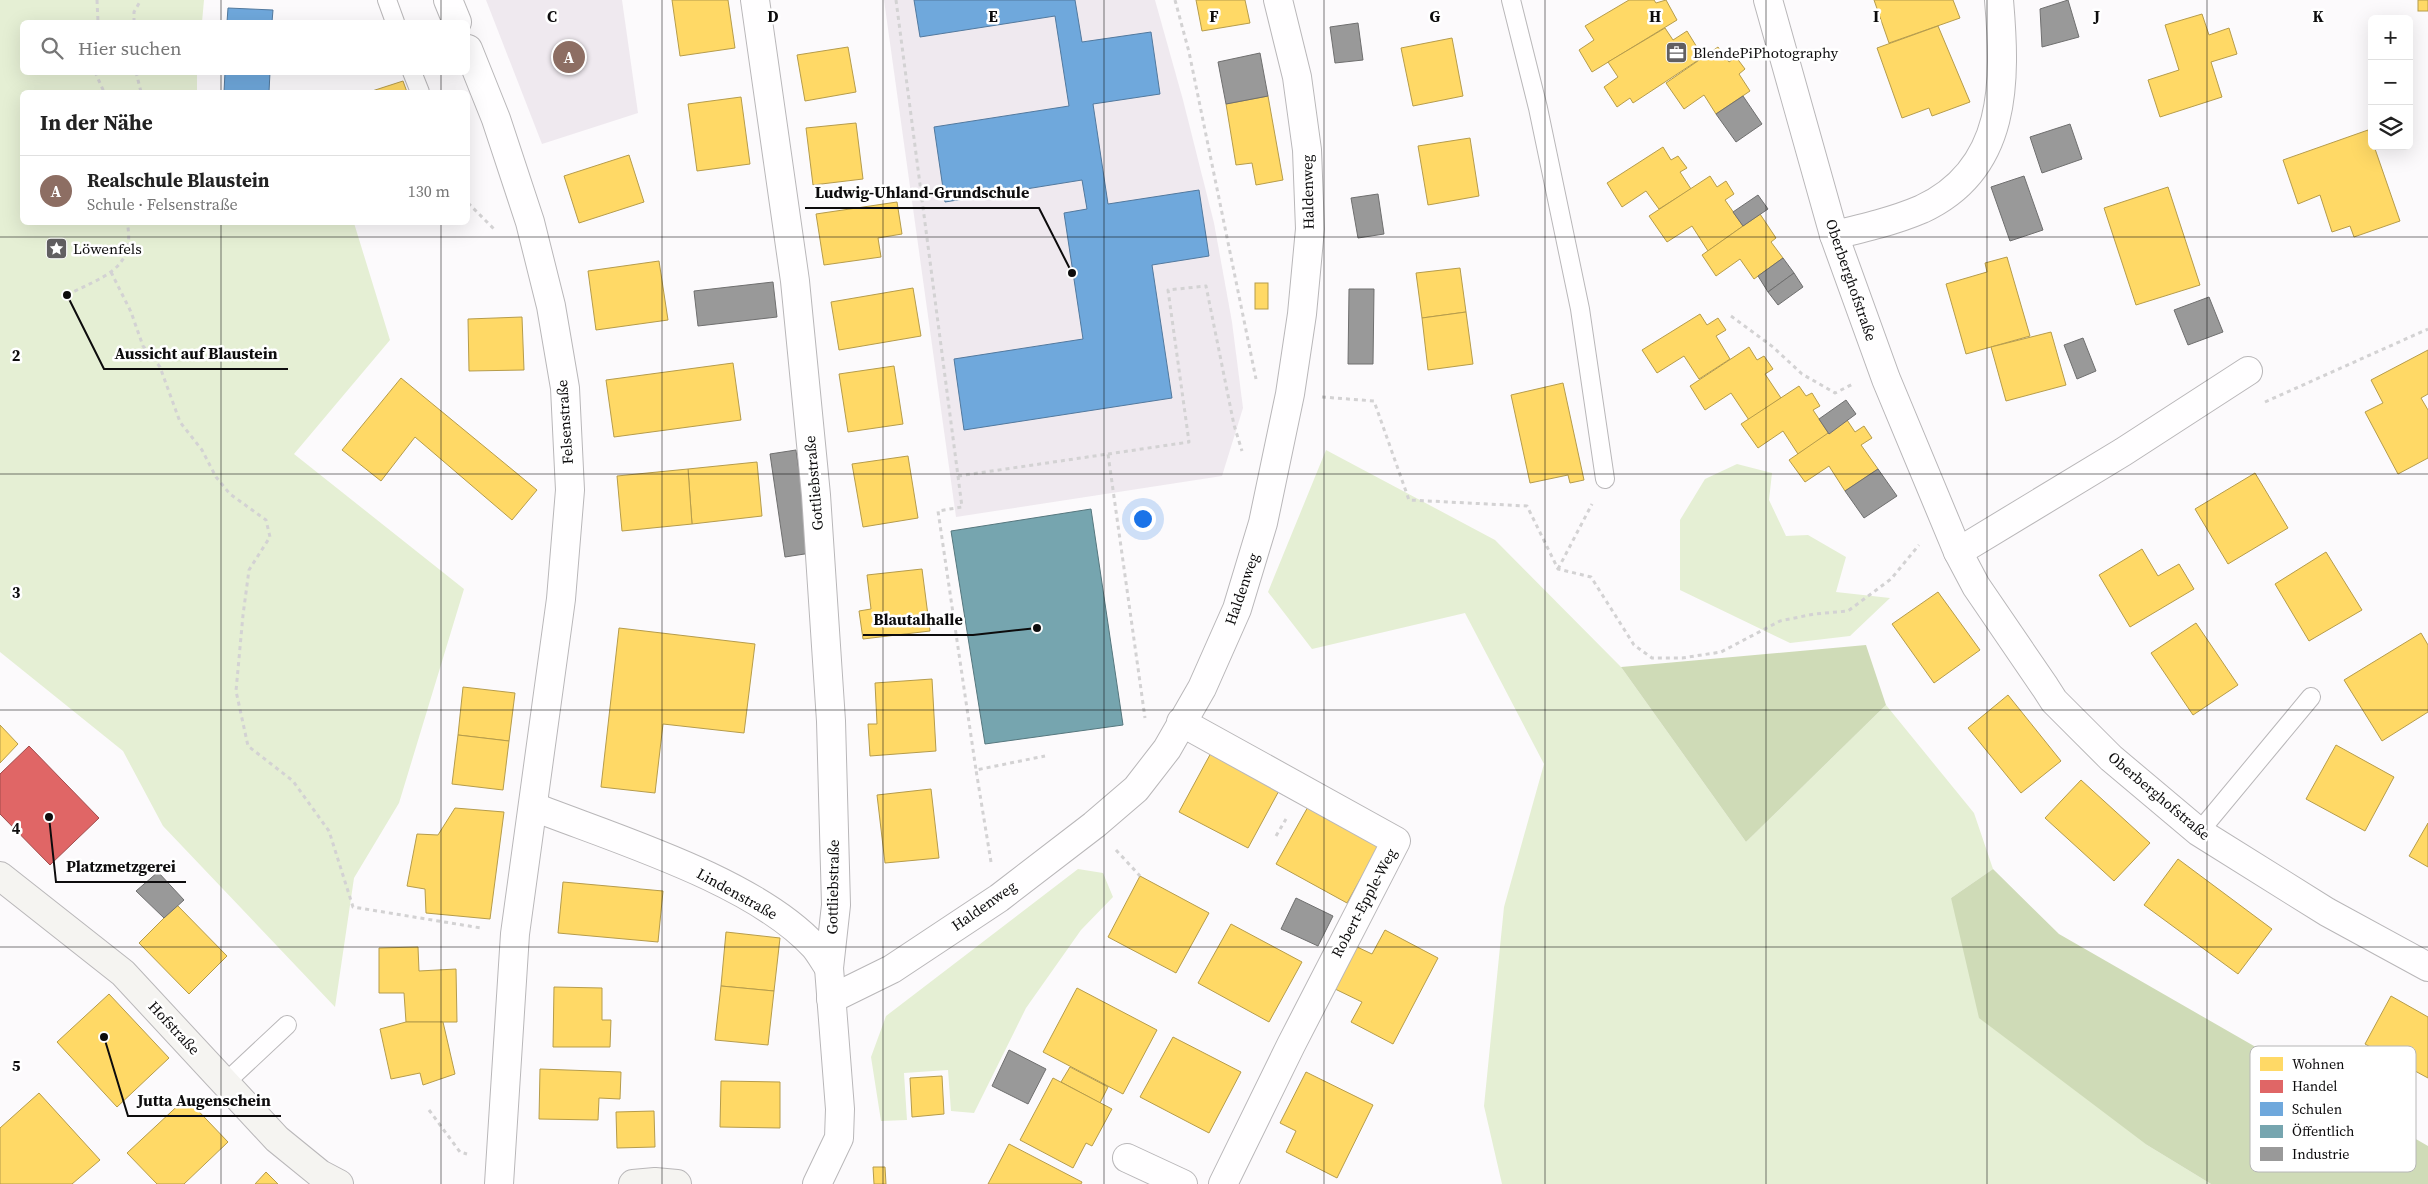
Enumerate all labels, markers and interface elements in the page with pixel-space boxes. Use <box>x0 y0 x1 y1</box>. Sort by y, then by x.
text: C <box>547 5 557 27</box>
text: D <box>767 5 779 27</box>
text: E <box>988 5 998 27</box>
text: F <box>1209 5 1219 27</box>
text: G <box>1430 5 1441 27</box>
text: H <box>1649 5 1661 27</box>
text: I <box>1873 5 1879 27</box>
text: J <box>2093 5 2100 27</box>
text: K <box>2312 5 2324 27</box>
map controls <box>2368 15 2413 150</box>
button: + <box>2368 15 2413 60</box>
search box <box>20 20 470 75</box>
icon: search <box>38 34 66 62</box>
text: Hier suchen <box>78 35 182 61</box>
pin: A <box>553 38 585 76</box>
office icon: BlendePiPhotography <box>1665 41 1689 65</box>
place label: BlendePiPhotography <box>1693 42 1838 63</box>
button: − <box>2368 60 2413 105</box>
button: layers <box>2368 105 2413 150</box>
text: In der Nähe <box>40 108 153 137</box>
street label: Haldenweg <box>1296 154 1319 230</box>
text: Realschule Blaustein <box>87 167 270 193</box>
callout: Ludwig-Uhland-Grundschule <box>805 177 1039 208</box>
text: A <box>51 180 61 202</box>
text: 130 m <box>408 180 450 202</box>
text: Ludwig-Uhland-Grundschule <box>815 181 1029 203</box>
text: Schule · Felsenstraße <box>87 193 238 215</box>
street label: Oberberghofstraße <box>1821 216 1882 344</box>
place icon: Löwenfels <box>45 237 69 261</box>
place label: Löwenfels <box>73 238 142 259</box>
callout: Aussicht auf Blaustein <box>104 338 288 369</box>
text: Aussicht auf Blaustein <box>114 342 278 364</box>
text: 2 <box>12 344 21 366</box>
street label: Felsenstraße <box>551 379 578 465</box>
street label: Gottliebstraße <box>799 434 828 531</box>
your location <box>1130 506 1156 532</box>
street label: Haldenweg <box>1219 550 1264 628</box>
text: 3 <box>12 581 21 603</box>
callout: Blautalhalle <box>863 604 973 635</box>
text: Blautalhalle <box>873 608 963 630</box>
street label: Oberberghofstraße <box>2104 747 2215 845</box>
text: 4 <box>12 817 21 839</box>
street label: Gottliebstraße <box>821 839 844 935</box>
street label: Robert-Epple-Weg <box>1326 844 1401 961</box>
callout: Platzmetzgerei <box>56 851 186 882</box>
text: Platzmetzgerei <box>66 855 176 877</box>
street label: Lindenstraße <box>693 863 782 925</box>
street label: Haldenweg <box>947 875 1021 936</box>
street label: Hofstraße <box>144 996 205 1060</box>
legend <box>2250 1046 2416 1172</box>
text: 5 <box>12 1054 21 1076</box>
text: Wohnen <box>2292 1054 2345 1074</box>
text: Handel <box>2292 1076 2337 1096</box>
callout: Jutta Augenschein <box>128 1085 281 1116</box>
text: Jutta Augenschein <box>136 1089 271 1111</box>
text: Schulen <box>2292 1099 2343 1119</box>
text: Öffentlich <box>2292 1121 2354 1141</box>
text: Industrie <box>2292 1144 2350 1164</box>

